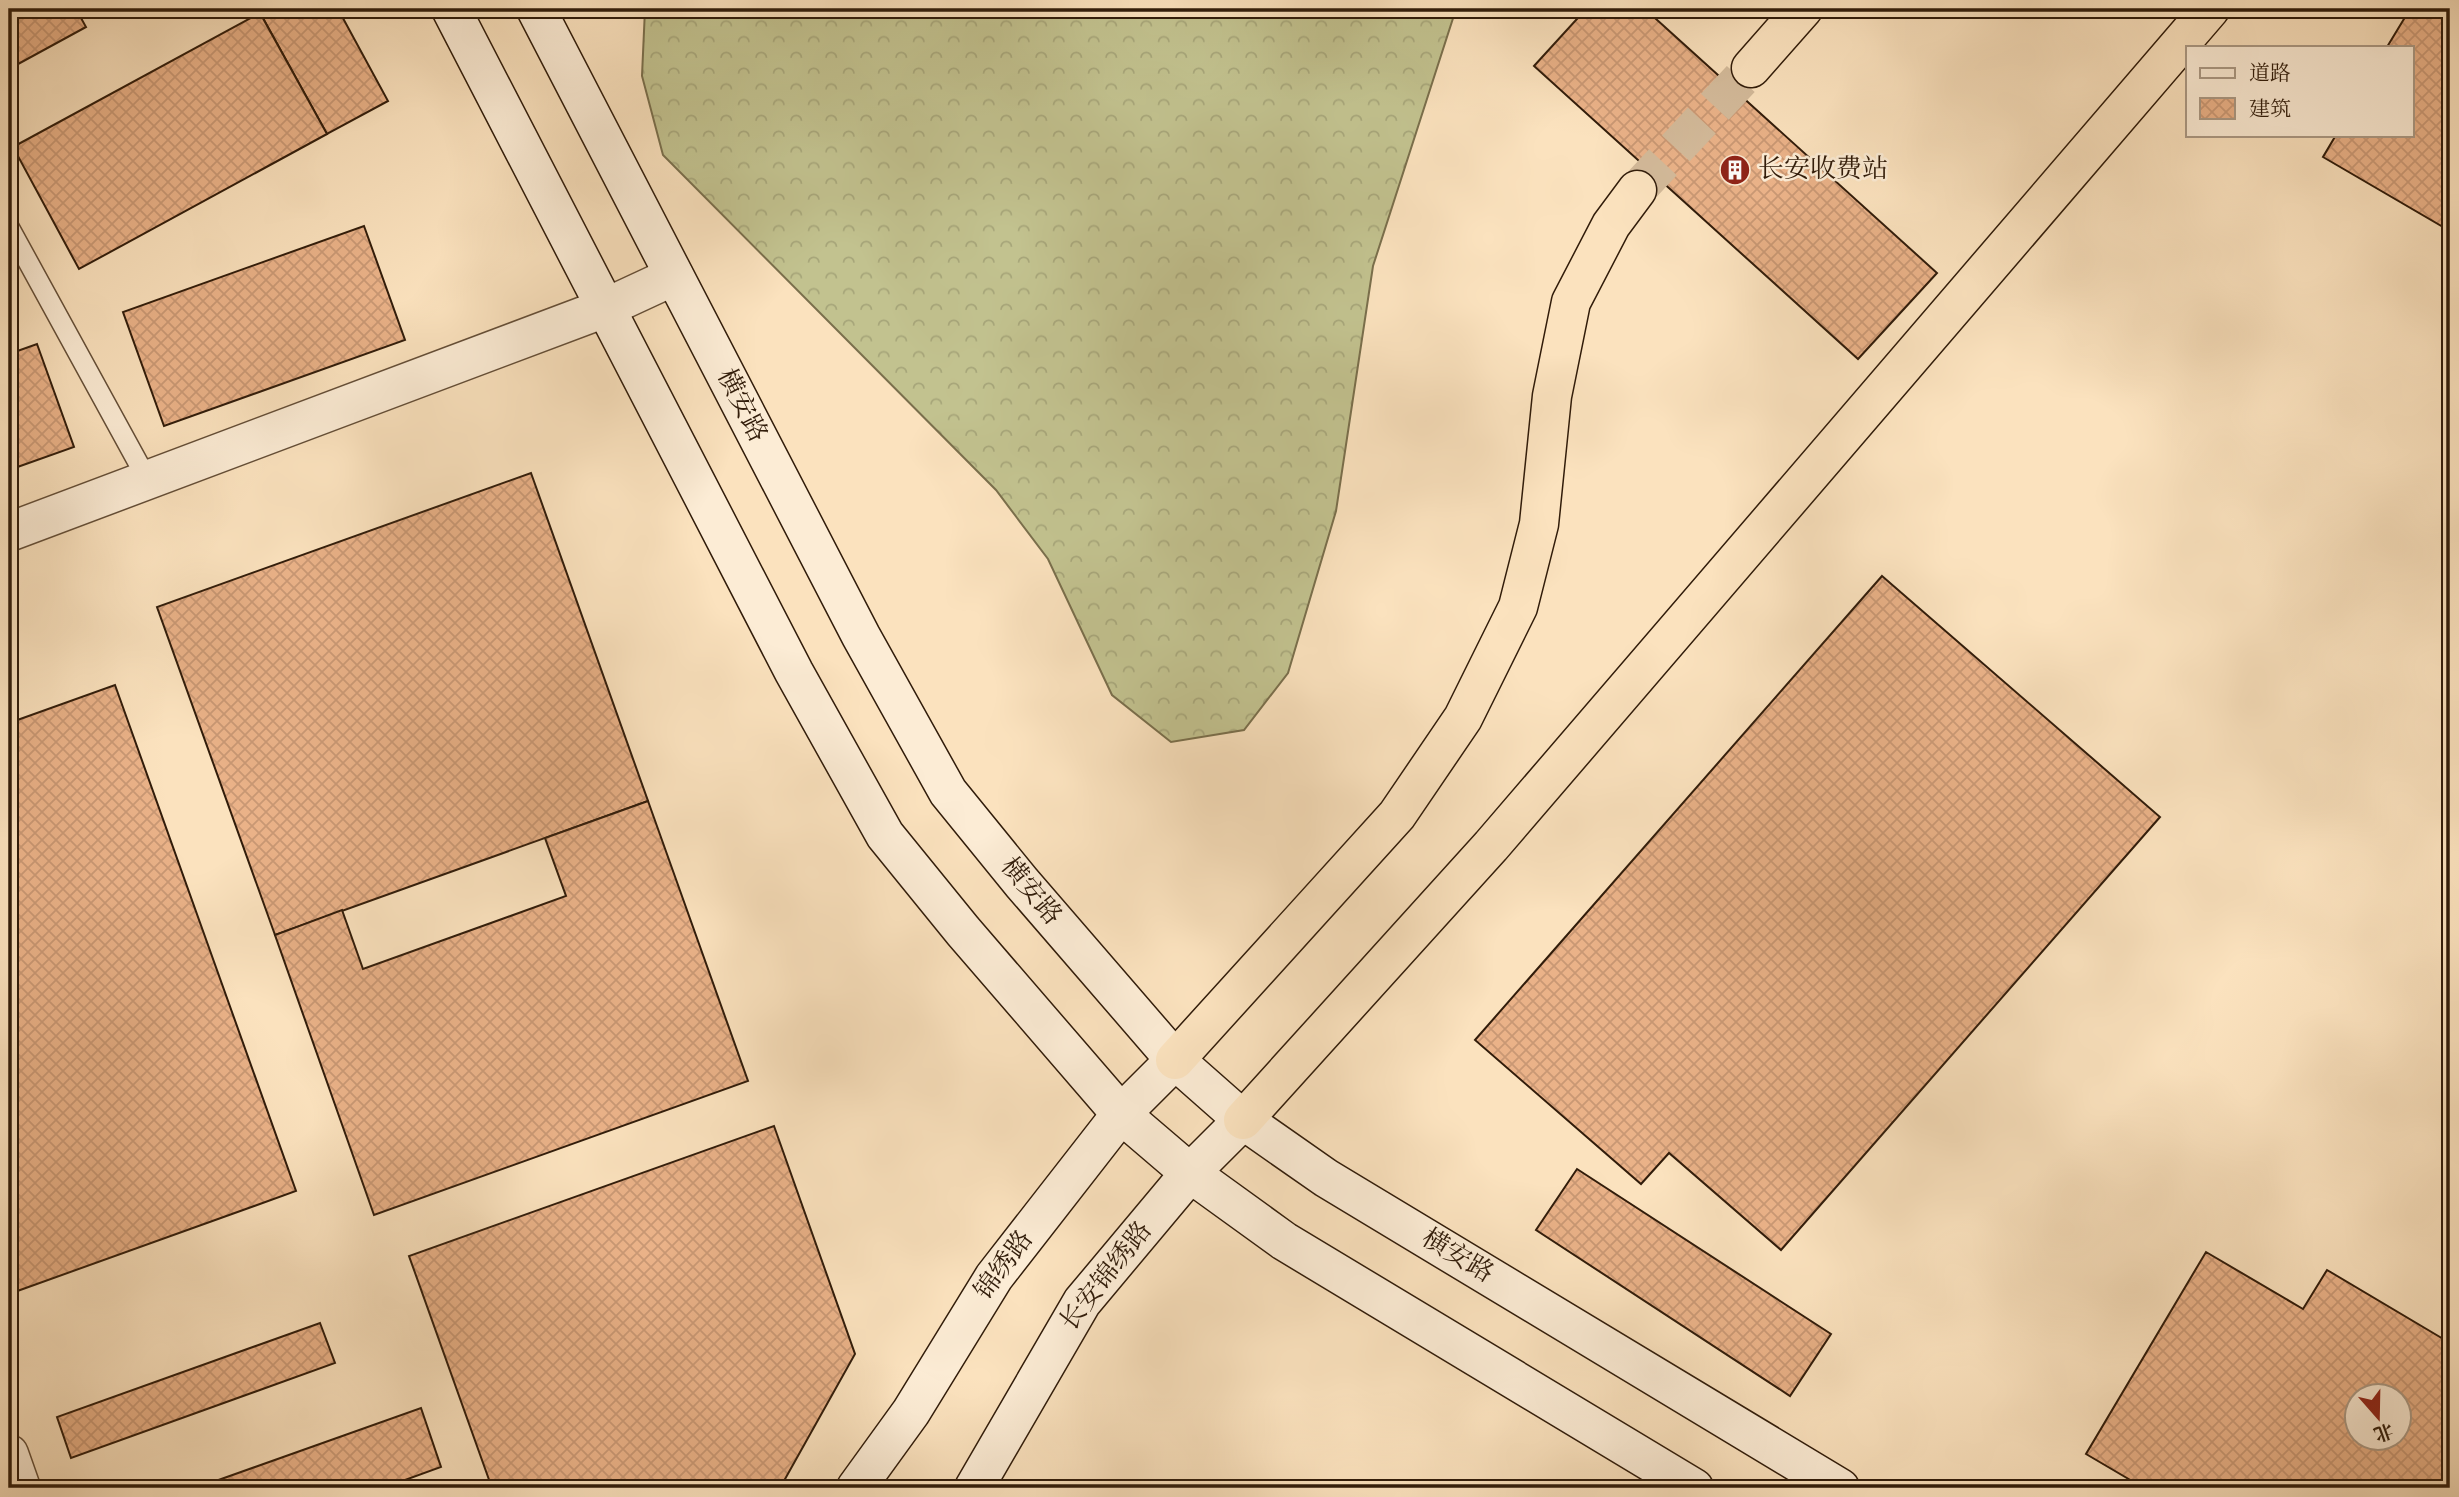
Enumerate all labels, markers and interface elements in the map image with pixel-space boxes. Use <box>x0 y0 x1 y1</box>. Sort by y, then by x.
legend <box>2186 46 2414 136</box>
text: 道路 <box>2249 60 2291 90</box>
text: 建筑 <box>2249 96 2291 126</box>
place label: 长安收费站 <box>1758 152 1888 189</box>
building icon: 长安收费站 <box>1718 153 1752 187</box>
street label: 横安路 <box>707 363 775 449</box>
street label: 横安路 <box>991 850 1069 934</box>
street label: 长安锦绣路 <box>1052 1214 1162 1340</box>
street label: 横安路 <box>1414 1221 1500 1293</box>
street label: 锦绣路 <box>967 1224 1043 1308</box>
north arrow <box>2344 1382 2414 1452</box>
text: 北 <box>2369 1415 2397 1447</box>

